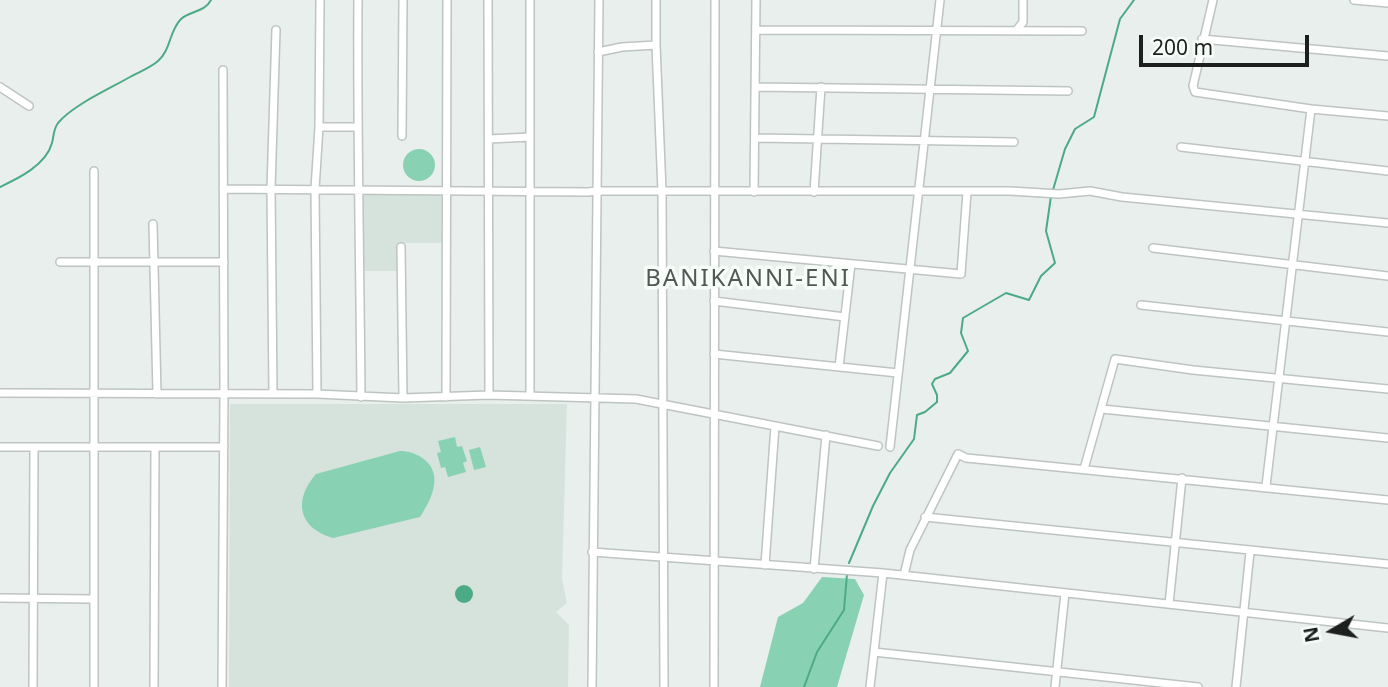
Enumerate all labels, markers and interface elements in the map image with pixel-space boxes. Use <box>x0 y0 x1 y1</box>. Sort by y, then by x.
scale bar <box>1143 21 1313 65</box>
text: 200 m <box>1152 33 1213 61</box>
district label: BANIKANNI-ENI <box>647 265 849 293</box>
north arrow <box>1297 596 1367 666</box>
text: N <box>1297 625 1325 645</box>

